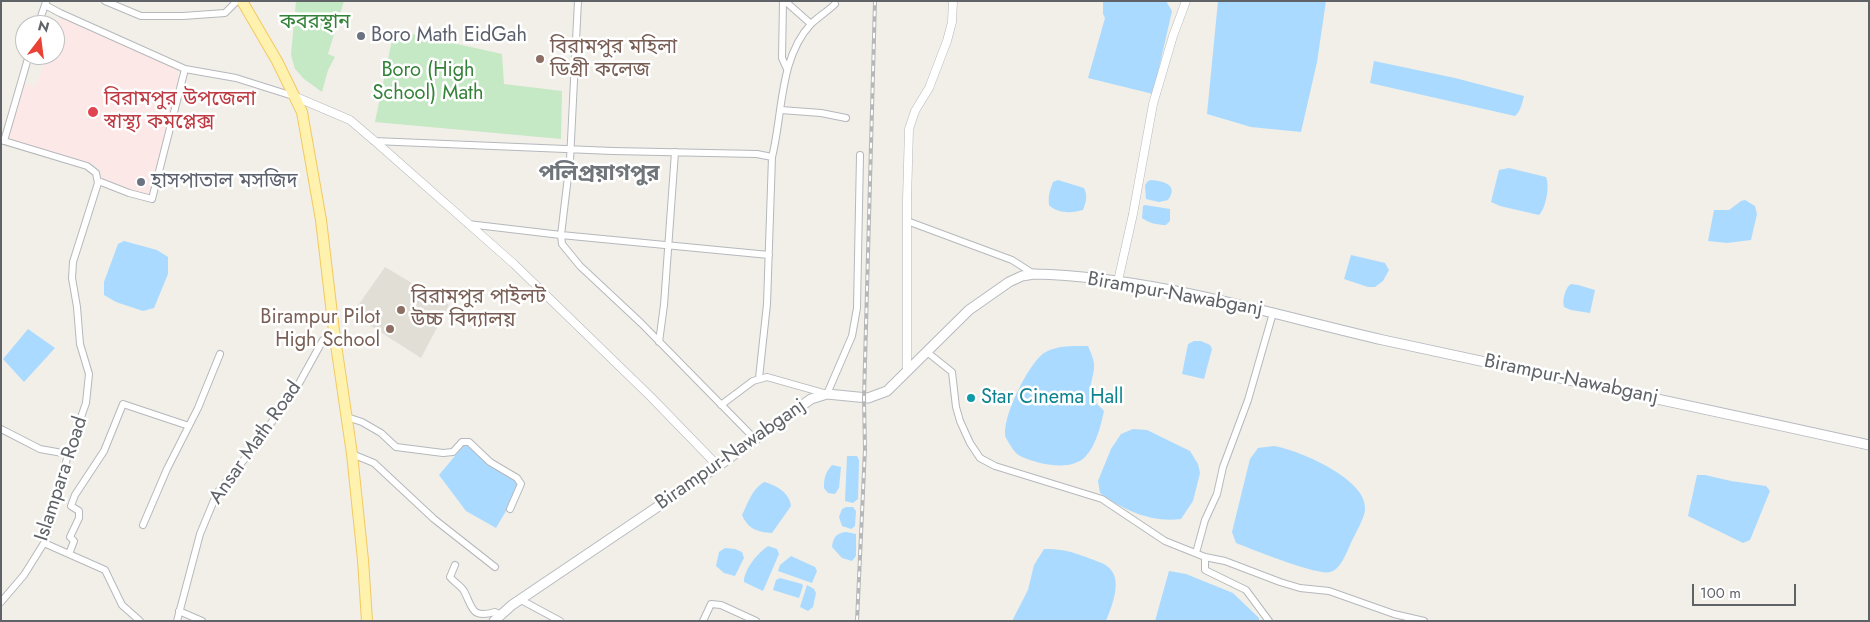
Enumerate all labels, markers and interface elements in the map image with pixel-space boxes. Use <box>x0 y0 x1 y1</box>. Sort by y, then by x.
park label: কবরস্থান <box>280 11 350 35</box>
north arrow <box>15 15 65 65</box>
text: N <box>36 15 52 38</box>
place label: Boro Math EidGah <box>371 24 527 48</box>
marker: Boro Math EidGah <box>355 30 367 42</box>
place label: বিরামপুর মহিলা ডিগ্রী কলেজ <box>550 36 677 83</box>
marker: বিরামপুর মহিলা ডিগ্রী কলেজ <box>534 53 546 65</box>
park label: Boro (High School) Math <box>373 59 483 106</box>
place label: বিরামপুর উপজেলা স্বাস্থ্য কমপ্লেক্স <box>104 88 256 135</box>
marker: বিরামপুর উপজেলা স্বাস্থ্য কমপ্লেক্স <box>86 105 100 119</box>
district label: পলিপ্রয়াগপুর <box>539 162 659 188</box>
place label: হাসপাতাল মসজিদ <box>151 170 297 194</box>
marker: হাসপাতাল মসজিদ <box>135 176 147 188</box>
street label: Birampur-Nawabganj <box>1085 268 1265 322</box>
place label: বিরামপুর পাইলট উচ্চ বিদ্যালয় <box>411 286 546 333</box>
marker: বিরামপুর পাইলট উচ্চ বিদ্যালয় <box>395 304 407 316</box>
place label: Birampur Pilot High School <box>260 306 380 353</box>
marker: Birampur Pilot High School <box>384 323 396 335</box>
street label: Birampur-Nawabganj <box>1482 350 1660 410</box>
street label: Ansar Math Road <box>205 377 307 509</box>
place label: Star Cinema Hall <box>981 386 1123 410</box>
marker: Star Cinema Hall <box>965 392 977 404</box>
street label: Birampur-Nawabganj <box>651 394 811 516</box>
street label: Islampara Road <box>31 414 93 544</box>
scale bar <box>1695 574 1799 606</box>
text: 100 m <box>1700 582 1741 604</box>

